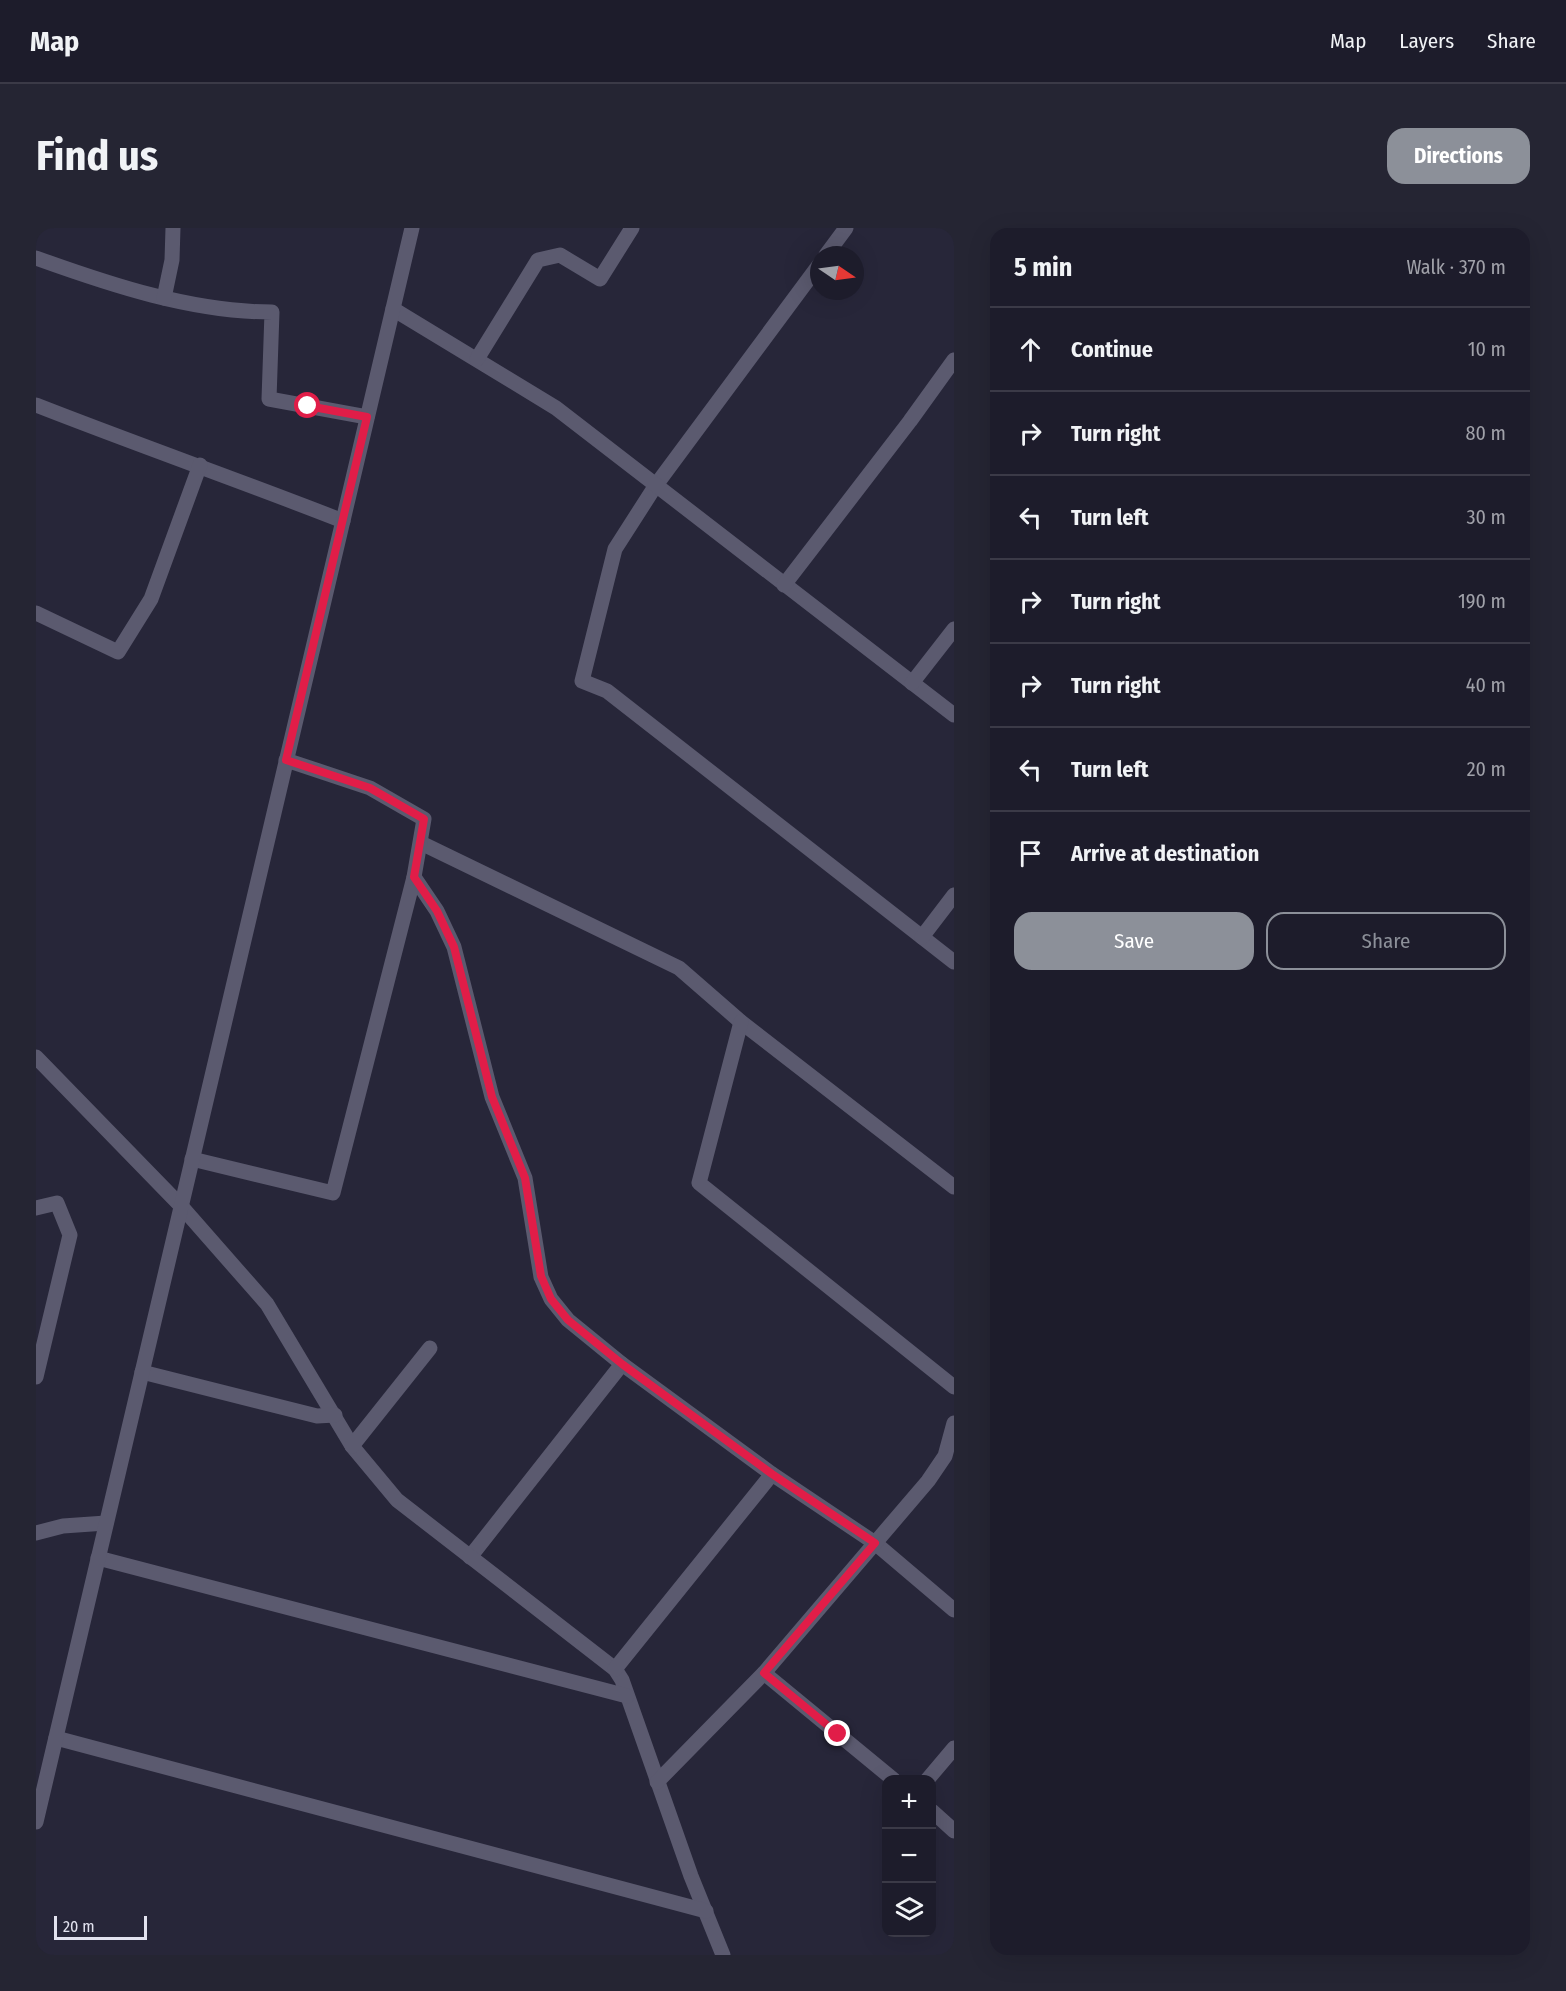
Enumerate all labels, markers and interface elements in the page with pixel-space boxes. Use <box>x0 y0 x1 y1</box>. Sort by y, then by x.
text: Map <box>30 25 79 58</box>
text: Map <box>1330 28 1366 54</box>
text: Layers <box>1399 28 1454 54</box>
text: Share <box>1487 28 1536 54</box>
button: Directions <box>1387 128 1530 184</box>
text: Find us <box>36 131 158 181</box>
north arrow <box>810 246 864 300</box>
text: 5 min <box>1014 252 1072 283</box>
text: Walk · 370 m <box>1406 255 1506 279</box>
icon: ahead <box>1014 333 1047 366</box>
text: Continue <box>1071 336 1153 363</box>
text: 10 m <box>1468 337 1506 361</box>
route start <box>294 392 320 418</box>
icon: right <box>1014 417 1047 450</box>
text: Turn right <box>1071 420 1160 447</box>
text: 80 m <box>1466 421 1506 445</box>
icon: left <box>1014 501 1047 534</box>
text: Turn left <box>1071 504 1149 531</box>
text: 30 m <box>1466 505 1506 529</box>
icon: right <box>1014 585 1047 618</box>
text: Turn right <box>1071 588 1160 615</box>
text: 190 m <box>1458 589 1506 613</box>
icon: right <box>1014 669 1047 702</box>
text: Turn right <box>1071 672 1160 699</box>
text: 40 m <box>1466 673 1506 697</box>
icon: left <box>1014 753 1047 786</box>
text: Turn left <box>1071 756 1149 783</box>
text: 20 m <box>1467 757 1506 781</box>
icon: arrive <box>1014 837 1047 870</box>
text: Arrive at destination <box>1071 840 1259 867</box>
button: Save <box>1014 912 1254 970</box>
button: Share <box>1266 912 1506 970</box>
route end <box>824 1720 850 1746</box>
map controls <box>882 1775 936 1937</box>
button: + <box>882 1775 936 1829</box>
button: − <box>882 1829 936 1883</box>
button: layers <box>882 1883 936 1937</box>
scale bar <box>54 1913 147 1940</box>
text: 20 m <box>63 1917 94 1936</box>

